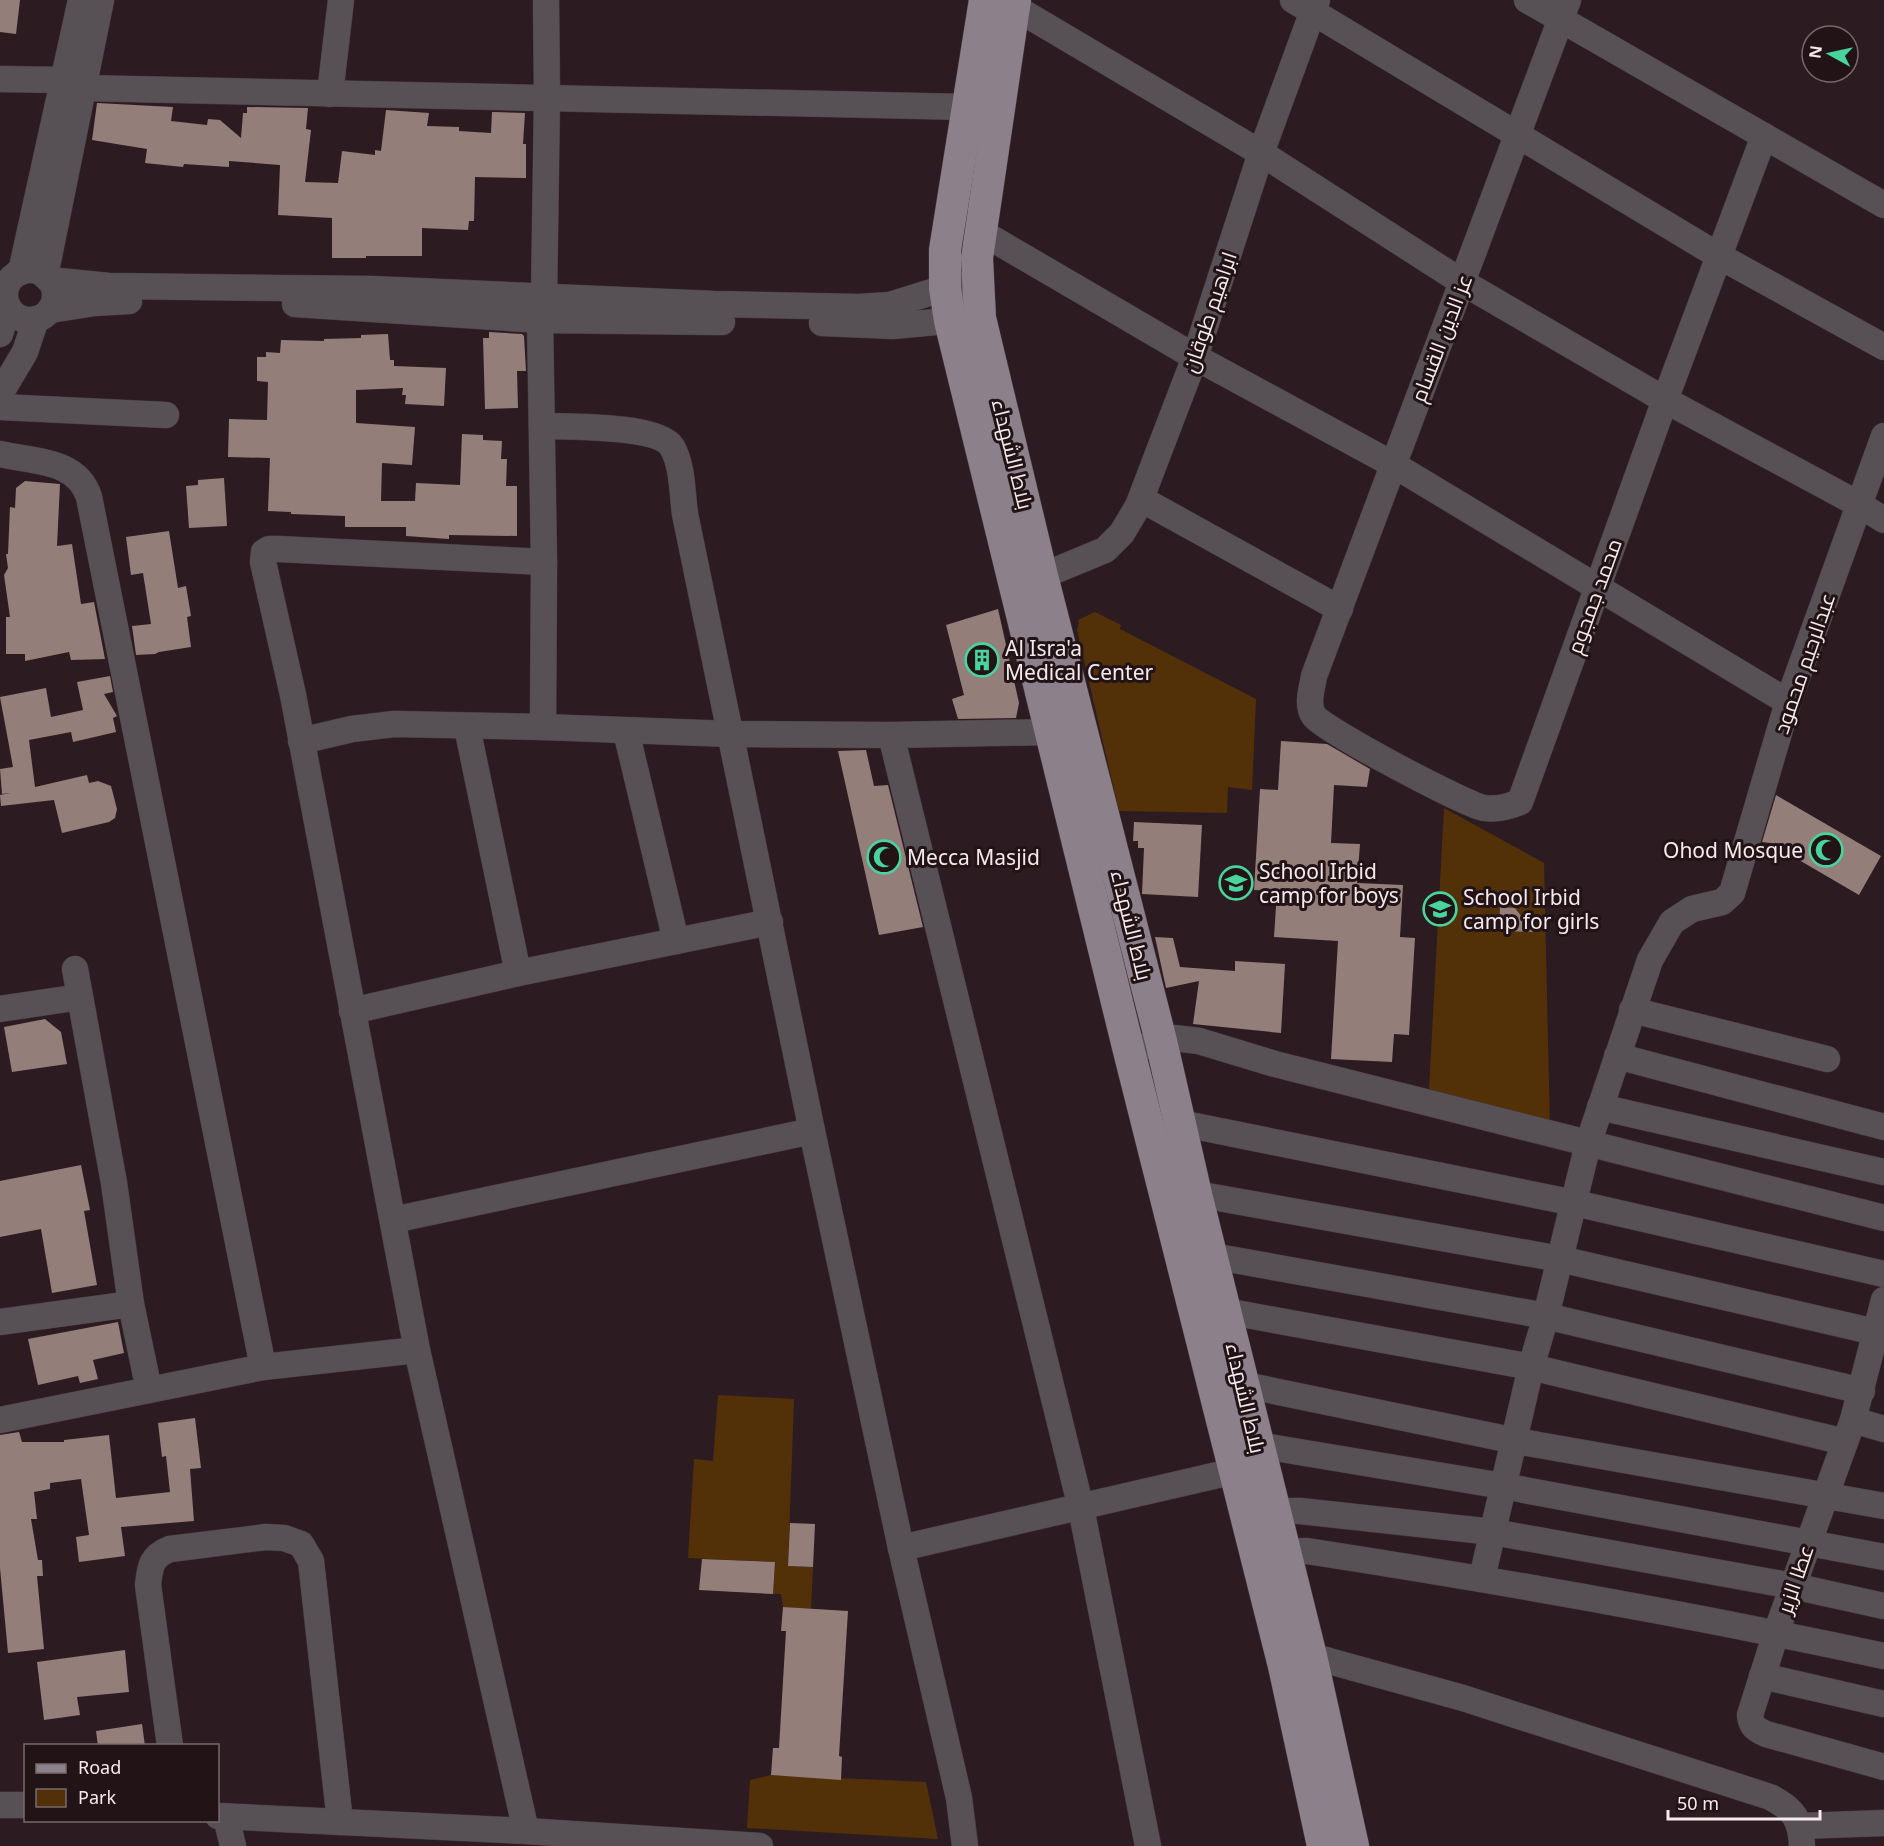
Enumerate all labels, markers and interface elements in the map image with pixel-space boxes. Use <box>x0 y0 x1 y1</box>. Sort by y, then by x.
north arrow <box>1800 24 1860 84</box>
text: N <box>1803 44 1827 60</box>
street label: ابراهيم طوقان <box>1175 248 1244 376</box>
street label: عز الدين القسام <box>1404 270 1479 406</box>
street label: بلاط الشهداء <box>986 396 1040 512</box>
street label: محمد جمجوم <box>1560 534 1629 658</box>
street label: عبدالرحيم محمود <box>1767 589 1842 738</box>
place label: Al Isra'a Medical Center <box>1005 634 1153 686</box>
building icon: Al Isra'a Medical Center <box>964 642 1000 678</box>
mosque icon: Ohod Mosque <box>1808 832 1844 868</box>
place label: Ohod Mosque <box>1663 836 1803 864</box>
mosque icon: Mecca Masjid <box>866 839 902 875</box>
place label: Mecca Masjid <box>907 843 1040 871</box>
place label: School Irbid camp for boys <box>1259 857 1399 909</box>
school or university icon: School Irbid camp for boys <box>1218 865 1254 901</box>
street label: بلاط الشهداء <box>1105 867 1159 983</box>
place label: School Irbid camp for girls <box>1463 883 1599 935</box>
school or university icon: School Irbid camp for girls <box>1422 891 1458 927</box>
street label: بلاط الشهداء <box>1220 1340 1272 1456</box>
street label: عطا الزير <box>1770 1541 1820 1618</box>
legend <box>24 1744 219 1822</box>
text: Road <box>78 1755 121 1779</box>
scale bar <box>1668 1783 1820 1821</box>
text: Park <box>78 1785 116 1809</box>
text: 50 m <box>1677 1791 1719 1815</box>

